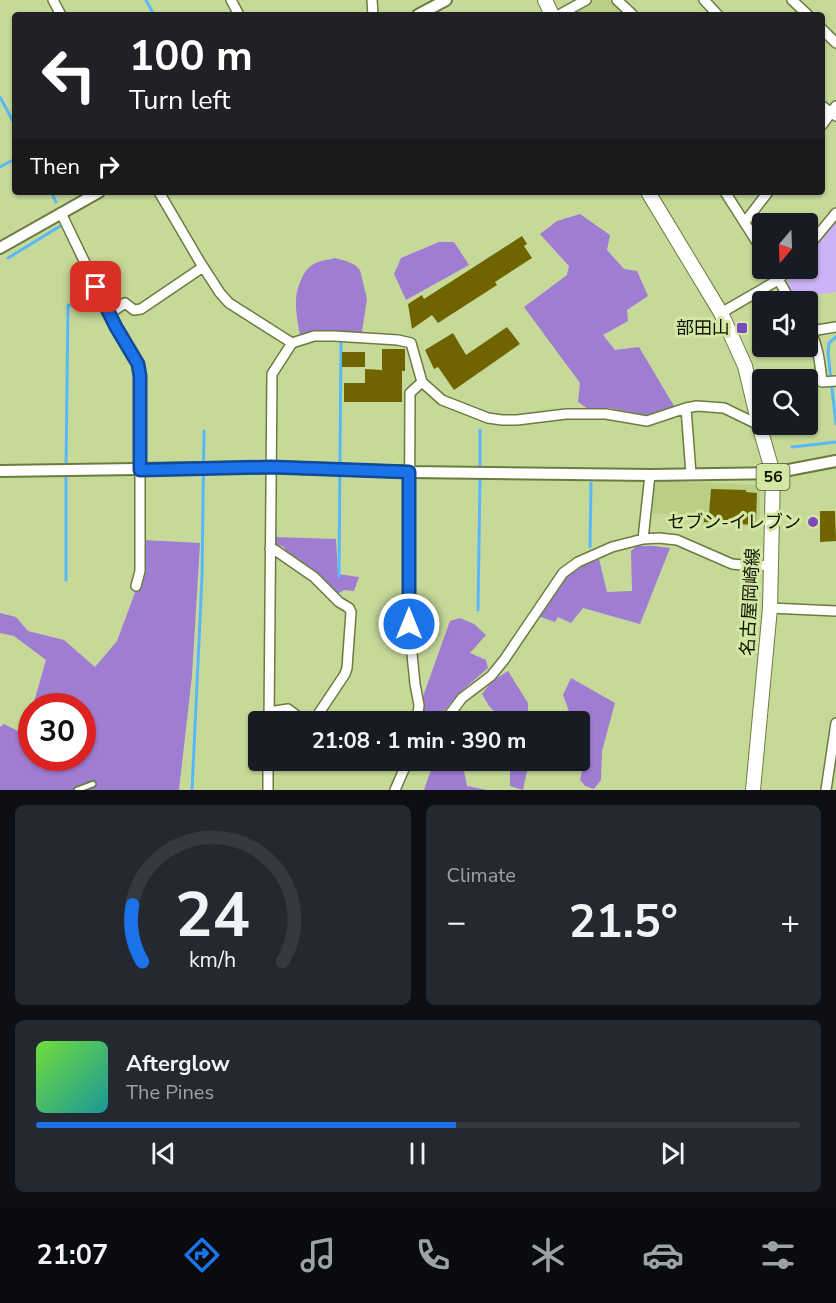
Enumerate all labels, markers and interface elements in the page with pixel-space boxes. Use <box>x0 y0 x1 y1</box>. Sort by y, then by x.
text: 100 m <box>129 28 253 85</box>
icon: left <box>30 36 108 114</box>
text: Turn left <box>129 82 230 119</box>
icon: right <box>92 150 125 183</box>
text: Then <box>30 152 80 182</box>
north arrow <box>752 213 818 279</box>
map controls <box>752 213 818 435</box>
pin <box>70 261 121 312</box>
icon: arrive <box>79 270 112 303</box>
button: sound <box>752 291 818 357</box>
place label: 部田山 <box>676 316 730 340</box>
marker: 部田山 <box>735 321 749 335</box>
button: search <box>752 369 818 435</box>
road number: 56 <box>756 464 790 490</box>
place label: セブン-イレブン <box>667 510 801 534</box>
marker: セブン-イレブン <box>806 515 820 529</box>
street label: 名古屋岡崎線 <box>735 547 765 657</box>
position arrow <box>377 592 441 656</box>
speed limit sign: 30 <box>18 693 96 771</box>
text: 21:08 · 1 min · 390 m <box>312 726 526 756</box>
text: Climate <box>447 862 516 889</box>
text: 24 <box>175 873 250 958</box>
text: 21.5° <box>569 892 678 953</box>
text: − <box>447 900 466 945</box>
text: + <box>780 900 800 945</box>
text: km/h <box>189 945 236 975</box>
text: Afterglow <box>126 1049 230 1079</box>
text: The Pines <box>126 1079 214 1106</box>
icon: previous <box>147 1137 180 1170</box>
icon: pause <box>401 1137 434 1170</box>
icon: next <box>656 1137 689 1170</box>
icon: directions <box>181 1234 223 1276</box>
icon: music <box>297 1234 339 1276</box>
icon: phone <box>412 1234 454 1276</box>
icon: climate <box>527 1234 569 1276</box>
icon: car <box>642 1234 684 1276</box>
icon: filters <box>757 1234 799 1276</box>
text: 21:07 <box>37 1237 108 1274</box>

